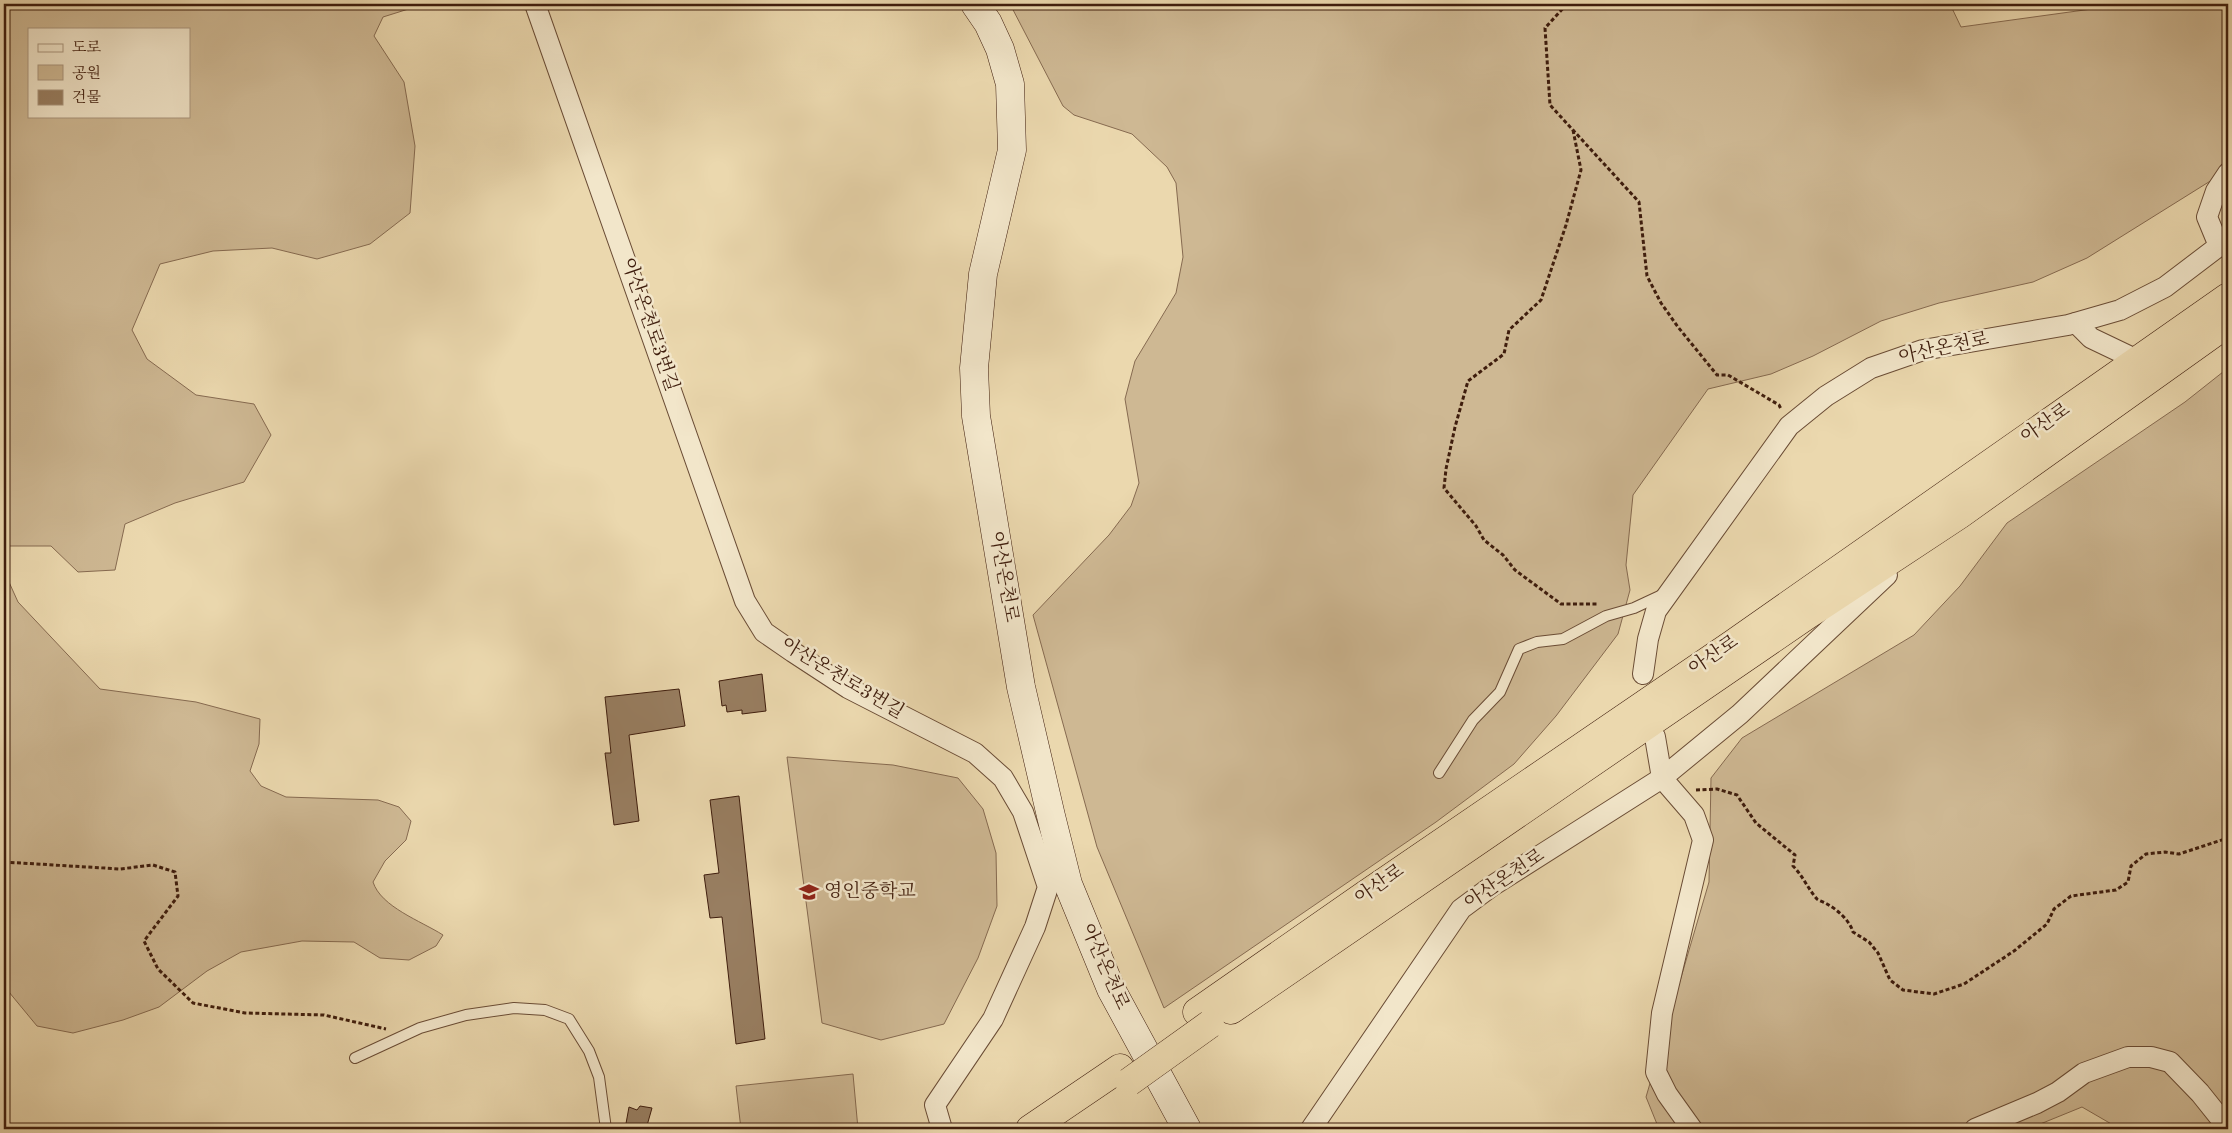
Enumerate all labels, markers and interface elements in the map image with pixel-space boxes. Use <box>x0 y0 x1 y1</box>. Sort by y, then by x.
legend <box>28 28 190 118</box>
text: 도로 <box>72 40 101 56</box>
text: 공원 <box>72 65 101 82</box>
text: 건물 <box>72 89 101 106</box>
street label: 아산온천로3번길 <box>617 255 683 394</box>
street label: 아산온천로 <box>1897 328 1991 368</box>
street label: 아산로 <box>2017 399 2074 448</box>
street label: 아산온천로 <box>986 530 1022 624</box>
street label: 아산로 <box>1685 631 1742 679</box>
street label: 아산온천로3번길 <box>777 633 908 723</box>
street label: 아산온천로 <box>1461 845 1548 914</box>
street label: 아산로 <box>1351 860 1408 909</box>
school or university icon: 영인중학교 <box>798 881 820 903</box>
place label: 영인중학교 <box>824 881 916 902</box>
street label: 아산온천로 <box>1077 920 1133 1013</box>

